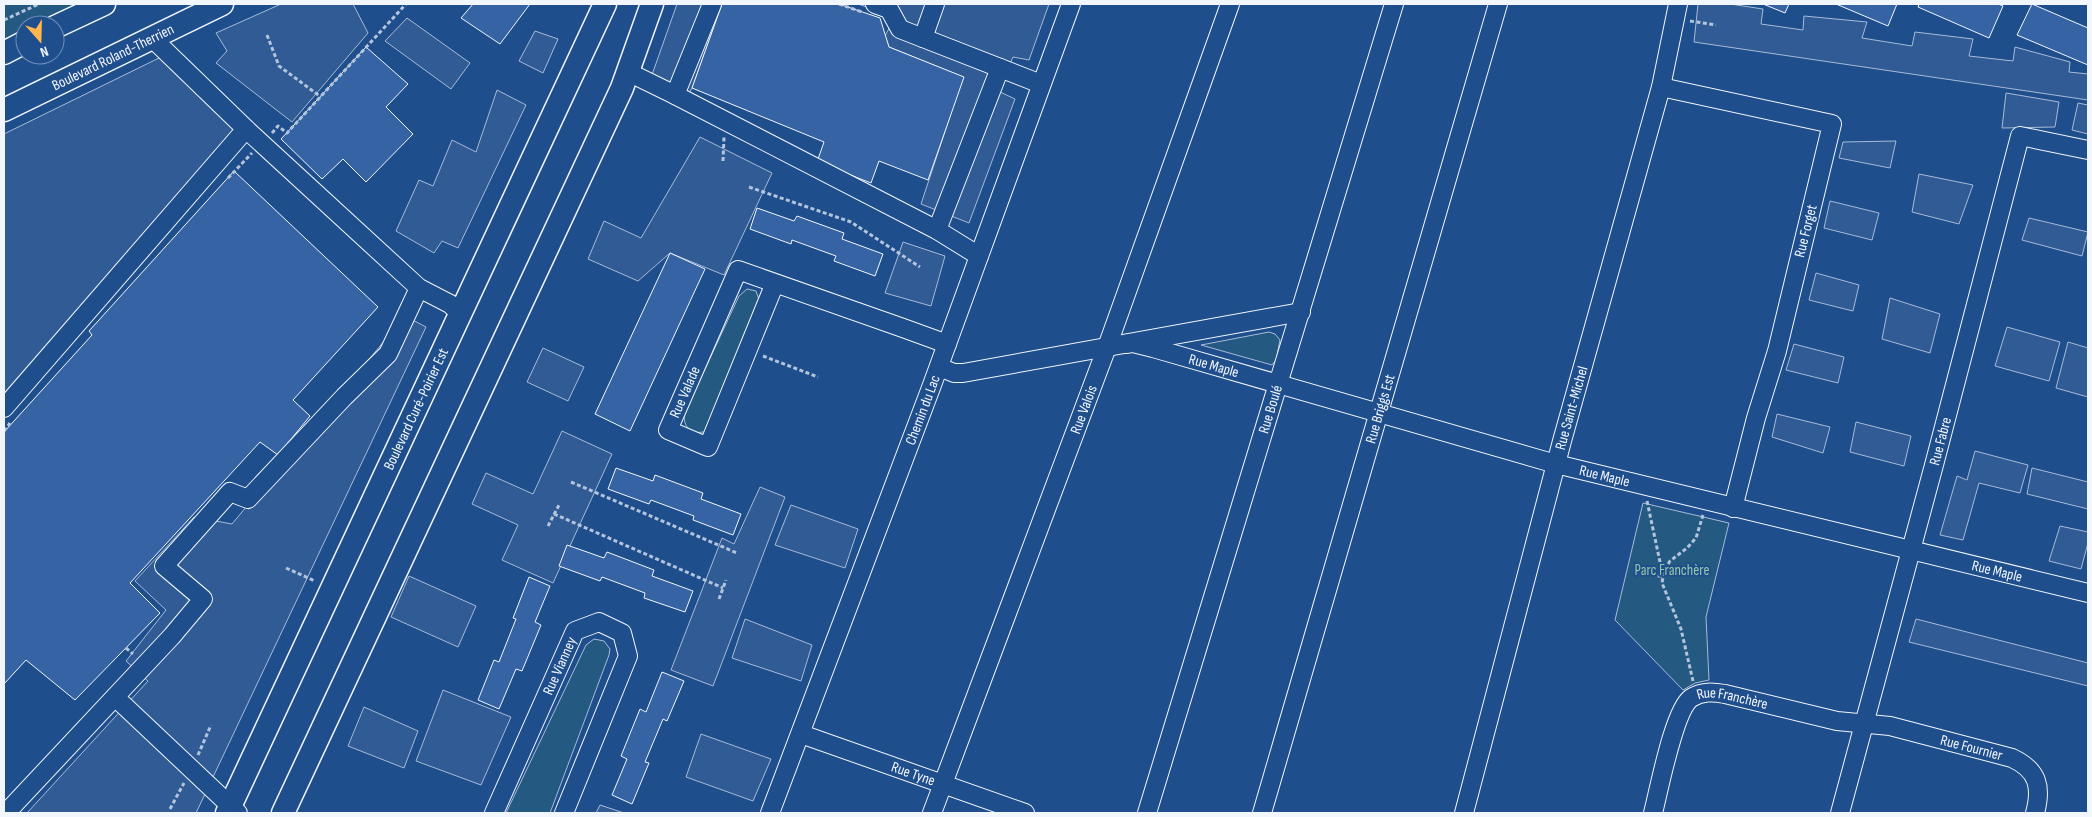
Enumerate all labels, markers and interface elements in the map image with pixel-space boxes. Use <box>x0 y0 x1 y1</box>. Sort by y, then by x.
north arrow <box>15 15 65 65</box>
street label: Boulevard Roland-Therrien <box>49 19 177 95</box>
text: N <box>38 42 51 61</box>
street label: Rue Forget <box>1790 202 1822 259</box>
street label: Boulevard Curé-Poirier Est <box>379 344 453 473</box>
street label: Rue Maple <box>1187 349 1241 382</box>
street label: Rue Valade <box>665 363 704 421</box>
street label: Rue Saint-Michel <box>1551 364 1592 452</box>
street label: Chemin du Lac <box>901 372 944 448</box>
street label: Rue Briggs Est <box>1361 372 1399 446</box>
street label: Rue Valois <box>1066 382 1101 437</box>
street label: Rue Boulé <box>1254 383 1287 436</box>
street label: Rue Fabre <box>1925 415 1956 467</box>
street label: Rue Maple <box>1577 460 1632 491</box>
street label: Rue Maple <box>1970 556 2024 586</box>
park label: Parc Franchère <box>1635 561 1709 580</box>
street label: Rue Vianney <box>538 634 581 698</box>
street label: Rue Franchère <box>1694 683 1770 713</box>
street label: Rue Fournier <box>1938 730 2005 765</box>
street label: Rue Tyne <box>889 757 938 790</box>

